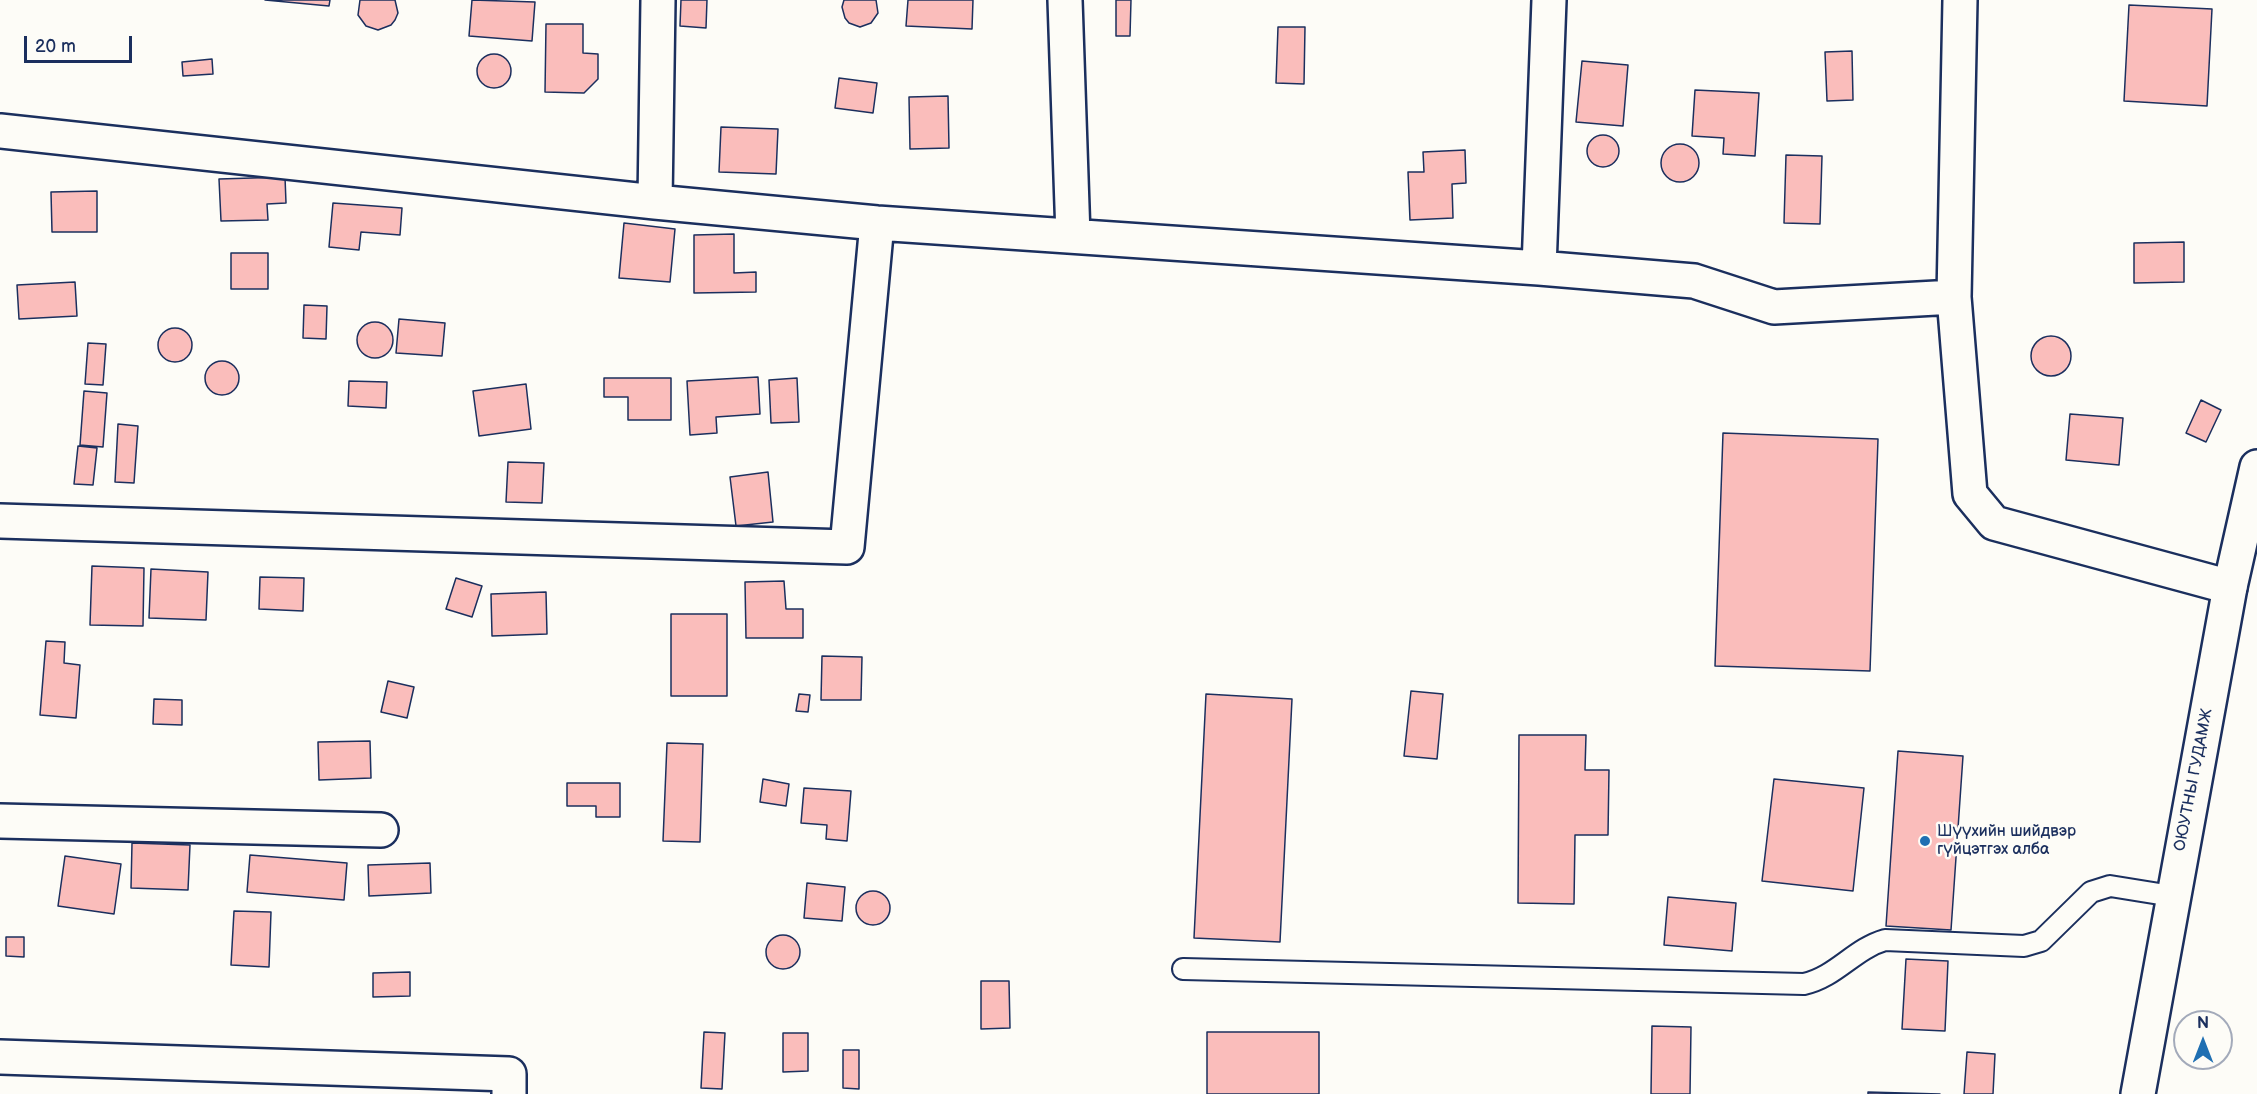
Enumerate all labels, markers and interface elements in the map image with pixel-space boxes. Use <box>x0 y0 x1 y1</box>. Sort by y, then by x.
scale bar <box>27 24 135 62</box>
text: 20 m <box>35 36 76 57</box>
street label: ОЮУТНЫ ГУДАМЖ <box>2171 707 2217 853</box>
place label: Шүүхийн шийдвэр гүйцэтгэх алба <box>1937 822 2076 860</box>
marker: Шүүхийн шийдвэр гүйцэтгэх алба <box>1918 834 1932 848</box>
north arrow <box>2173 1010 2233 1070</box>
text: N <box>2197 1014 2209 1033</box>

